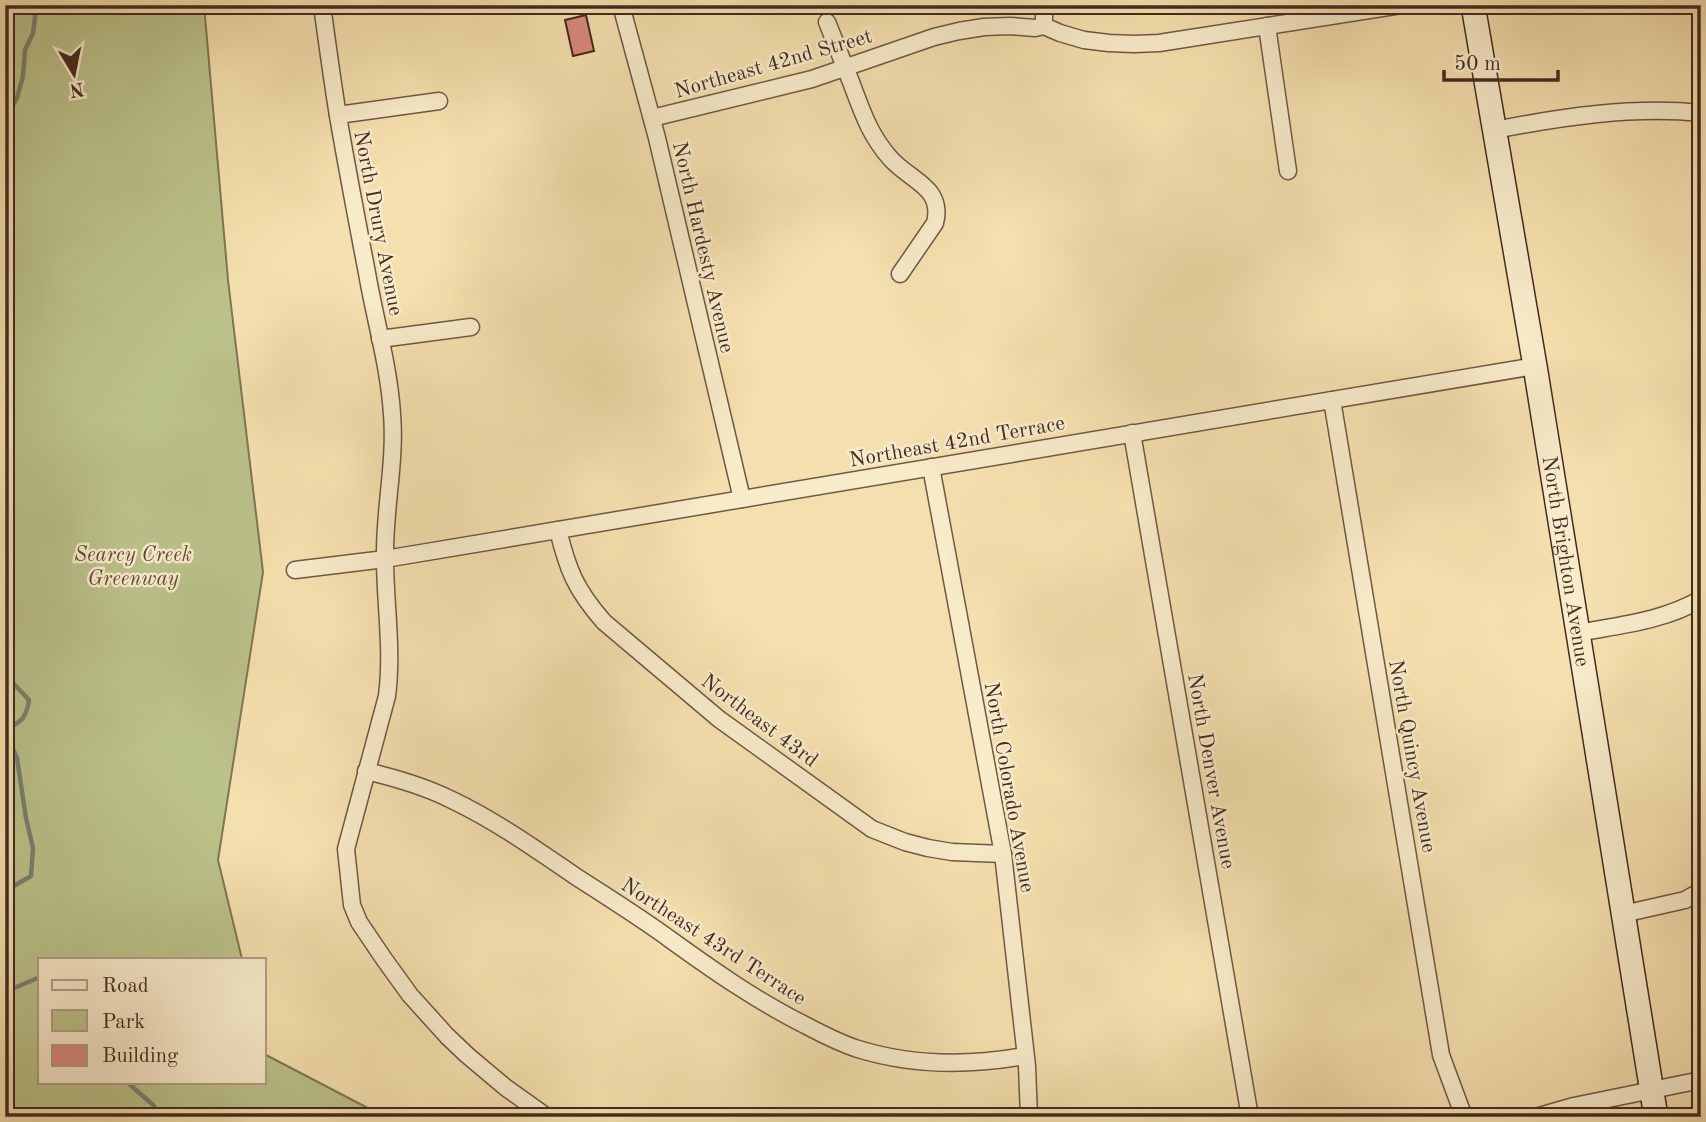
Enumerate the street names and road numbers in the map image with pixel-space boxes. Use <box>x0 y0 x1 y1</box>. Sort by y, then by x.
street label: Northeast 42nd Street <box>672 26 875 103</box>
street label: North Drury Avenue <box>349 129 406 318</box>
street label: North Hardesty Avenue <box>668 140 737 355</box>
street label: Northeast 42nd Terrace <box>848 413 1067 472</box>
street label: North Brighton Avenue <box>1538 455 1592 668</box>
street label: North Quincy Avenue <box>1384 658 1439 854</box>
street label: Northeast 43rd <box>697 671 821 772</box>
street label: North Denver Avenue <box>1183 672 1238 871</box>
street label: North Colorado Avenue <box>980 680 1037 894</box>
street label: Northeast 43rd Terrace <box>617 875 809 1010</box>

